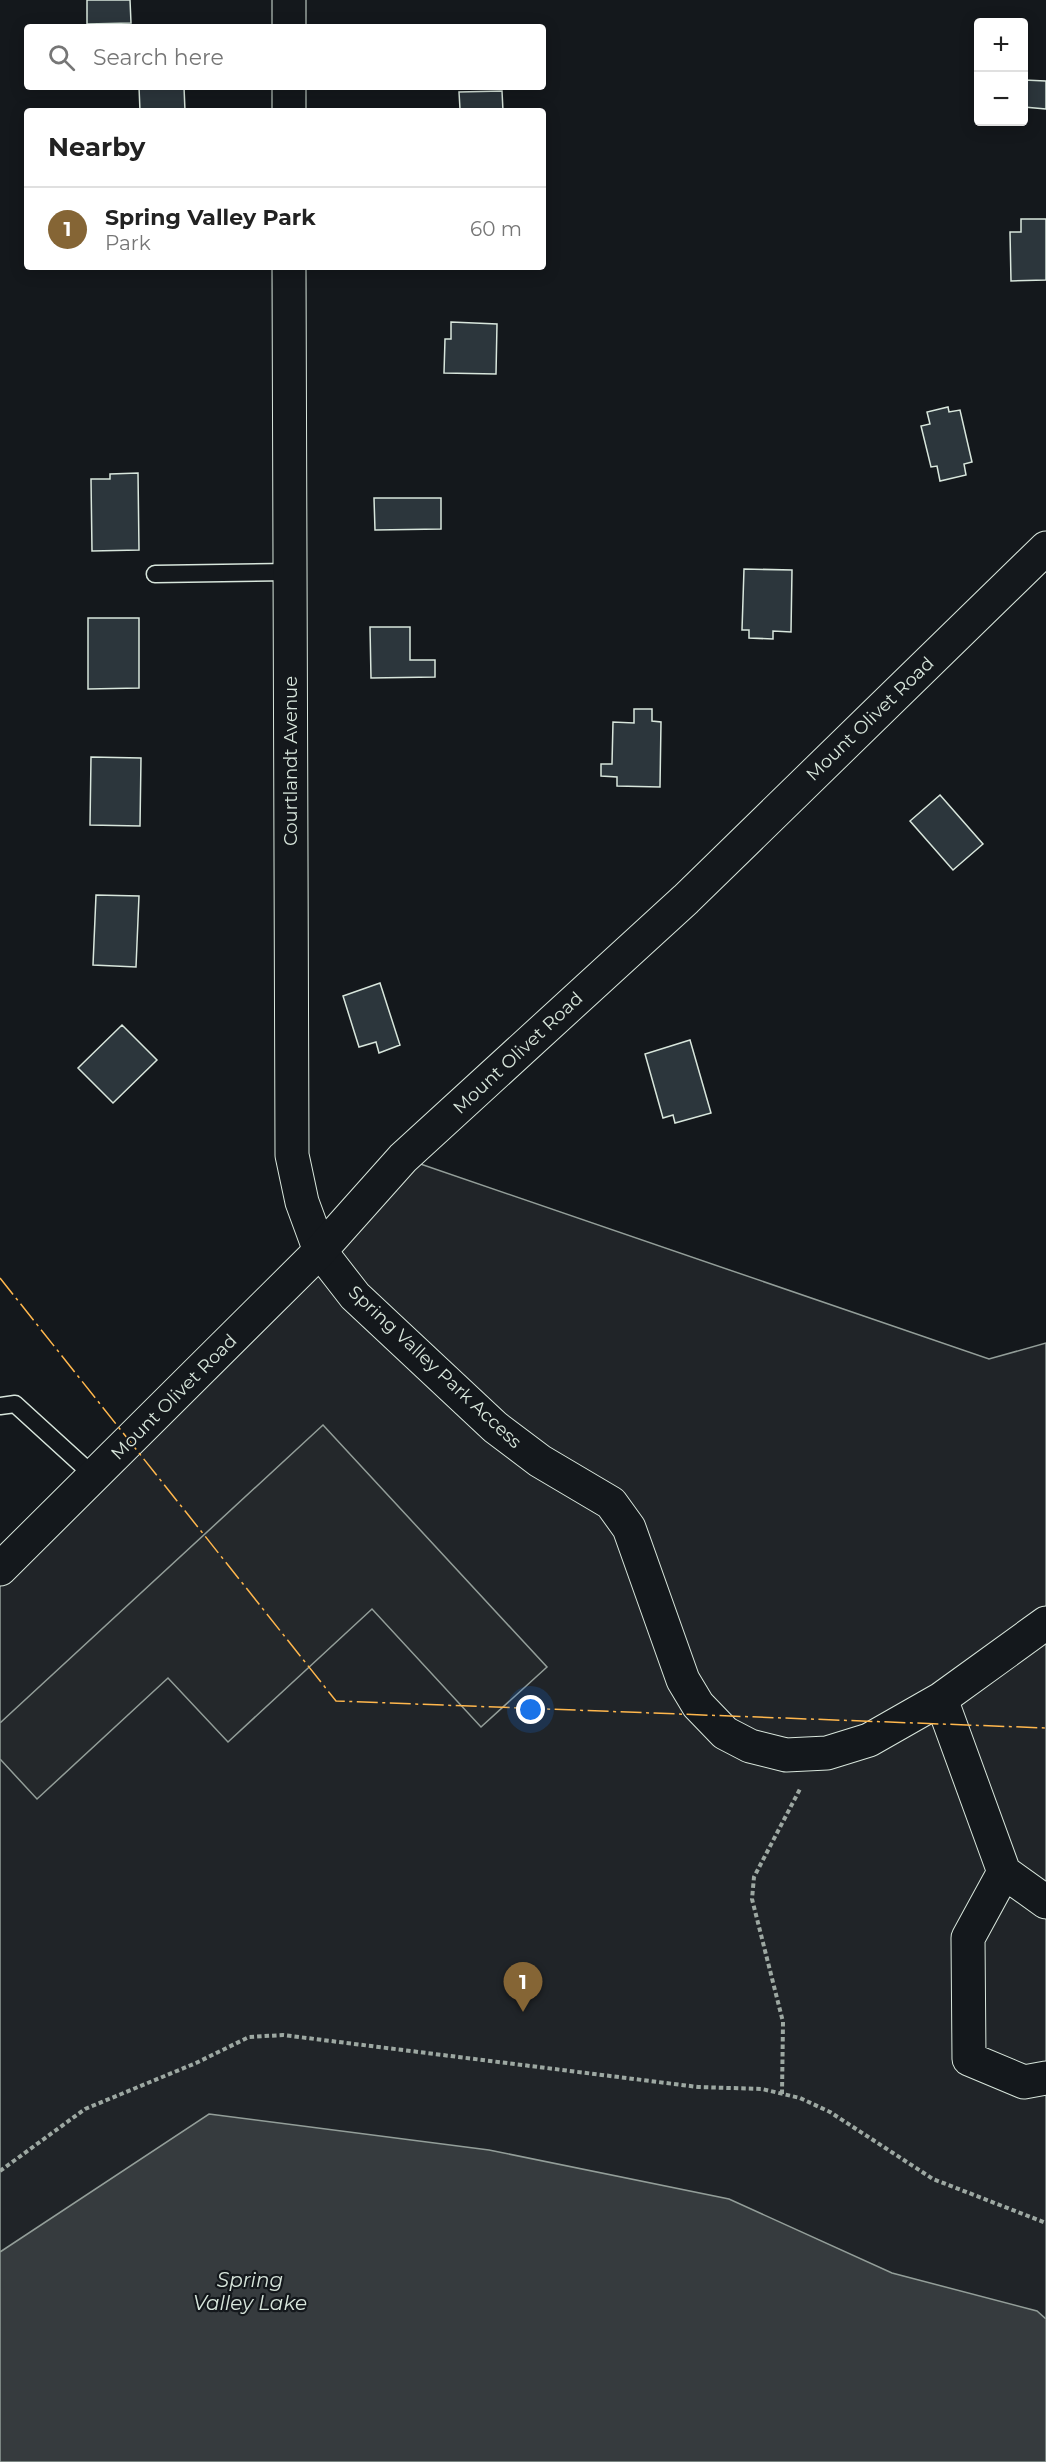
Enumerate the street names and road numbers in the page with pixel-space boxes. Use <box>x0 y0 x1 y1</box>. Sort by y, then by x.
street label: Mount Olivet Road <box>802 652 938 786</box>
street label: Courtlandt Avenue <box>280 676 302 846</box>
street label: Mount Olivet Road <box>449 987 587 1119</box>
street label: Spring Valley Park Access <box>344 1281 526 1453</box>
street label: Mount Olivet Road <box>106 1329 242 1465</box>

